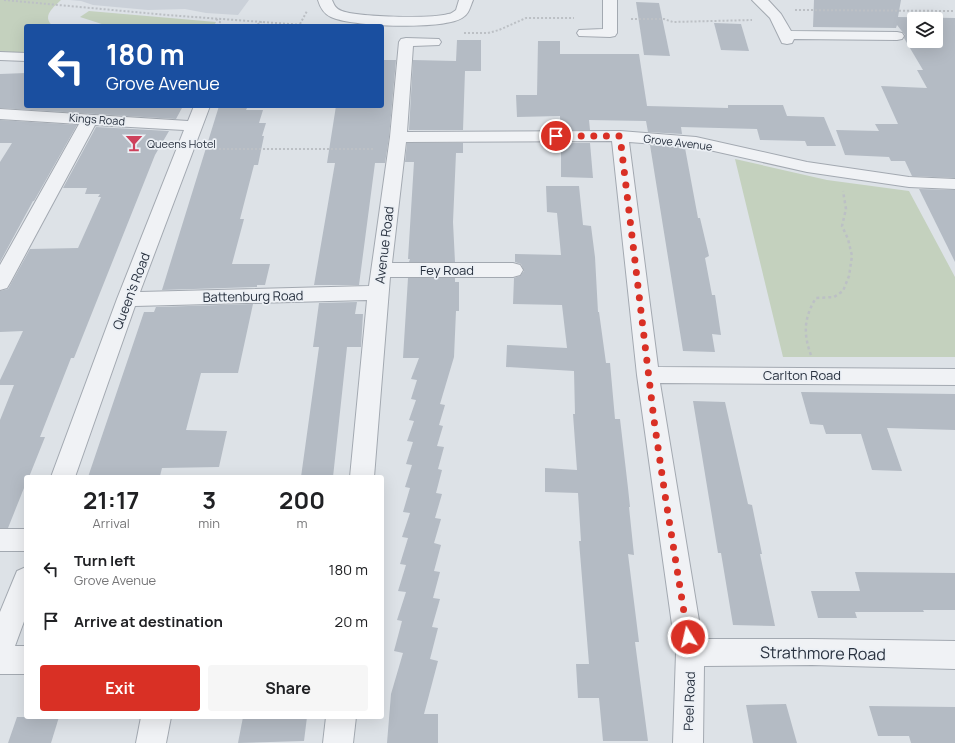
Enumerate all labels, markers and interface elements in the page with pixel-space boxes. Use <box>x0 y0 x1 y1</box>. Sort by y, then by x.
map controls <box>907 12 943 48</box>
button: layers <box>907 12 943 48</box>
text: 180 m <box>106 35 185 73</box>
icon: left <box>40 40 92 92</box>
text: Grove Avenue <box>106 71 220 95</box>
street label: Kings Road <box>68 110 126 128</box>
pin <box>539 119 573 153</box>
icon: arrive <box>545 125 567 147</box>
street label: Grove Avenue <box>643 130 714 154</box>
bar icon: Queens Hotel <box>124 133 144 153</box>
place label: Queens Hotel <box>147 136 216 151</box>
street label: Avenue Road <box>370 205 398 285</box>
street label: Queen's Road <box>108 250 154 332</box>
street label: Fey Road <box>420 261 474 279</box>
street label: Battenburg Road <box>202 286 304 306</box>
street label: Carlton Road <box>763 366 841 384</box>
text: 21:17 <box>83 483 139 516</box>
text: 3 <box>202 483 216 516</box>
text: 200 <box>279 483 325 516</box>
text: Arrival <box>93 514 130 532</box>
text: min <box>198 514 220 532</box>
text: m <box>297 514 308 532</box>
text: Turn left <box>74 550 136 571</box>
icon: left <box>40 558 62 580</box>
text: 180 m <box>329 559 368 580</box>
text: Grove Avenue <box>74 571 156 589</box>
icon: arrive <box>40 610 62 632</box>
text: Arrive at destination <box>74 611 223 632</box>
text: 20 m <box>335 611 368 632</box>
position arrow <box>667 616 709 658</box>
street label: Strathmore Road <box>760 641 886 665</box>
button: Exit <box>40 665 200 711</box>
button: Share <box>208 665 368 711</box>
street label: Peel Road <box>679 671 699 731</box>

